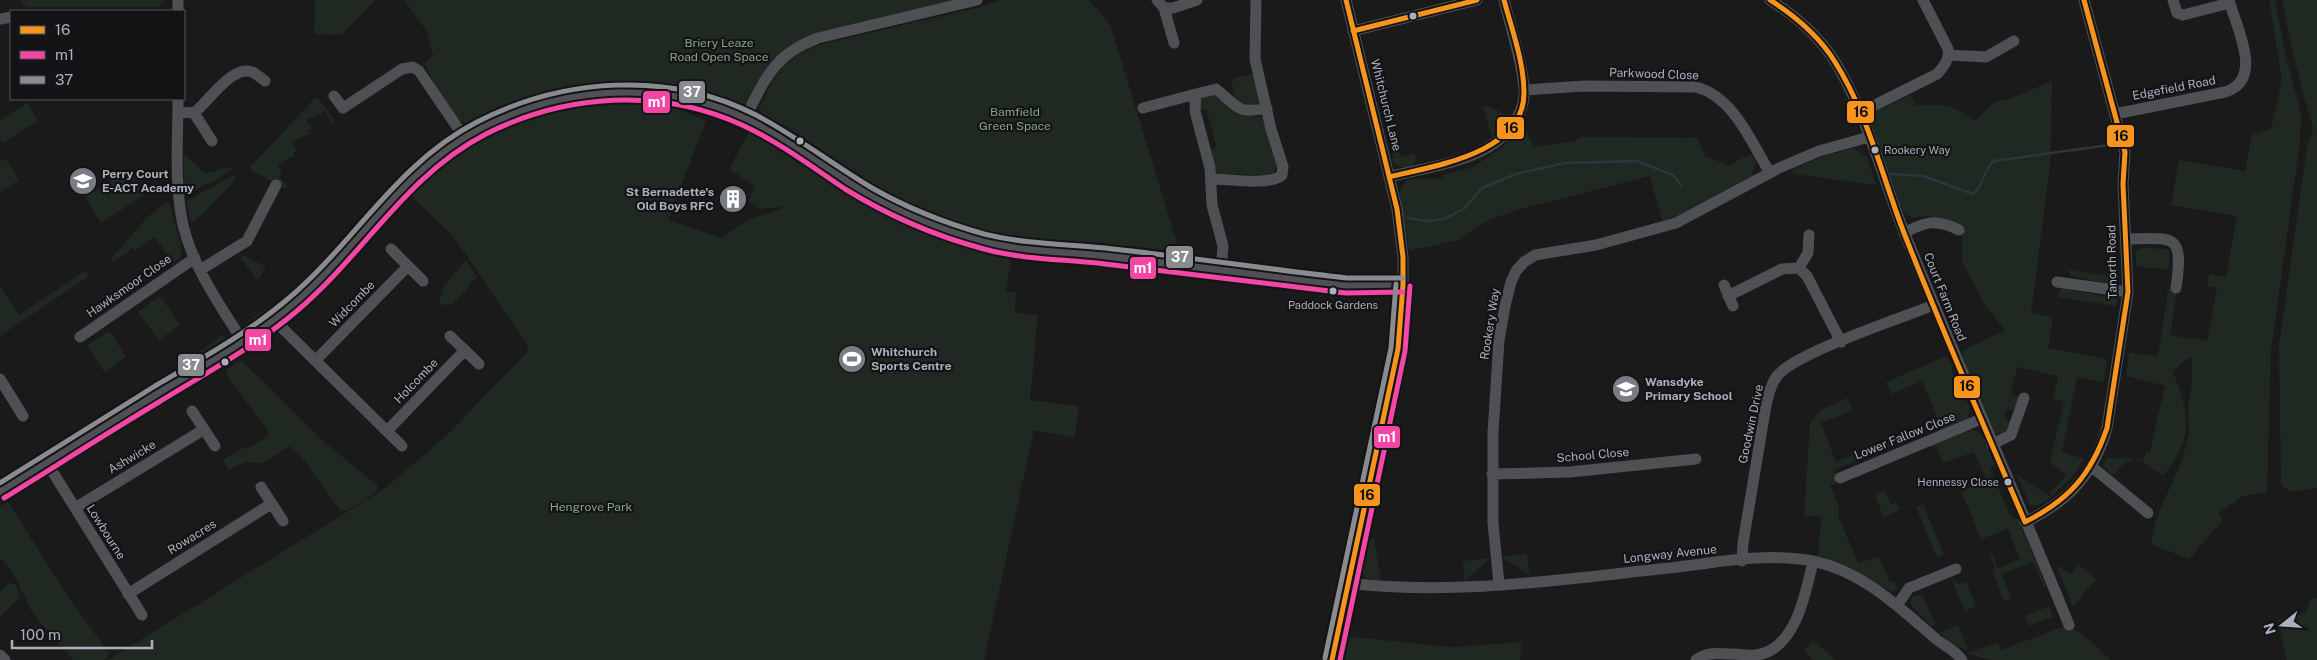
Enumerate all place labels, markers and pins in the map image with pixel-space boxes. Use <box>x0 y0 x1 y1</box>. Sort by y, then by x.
unlabelled marker <box>1408 11 1418 21</box>
unlabelled marker <box>795 136 805 146</box>
place label: Rookery Way <box>1884 144 1950 156</box>
marker: Rookery Way <box>1870 145 1880 155</box>
school or university icon: Perry Court E-ACT Academy <box>68 166 98 196</box>
place label: Perry Court E-ACT Academy <box>102 167 194 195</box>
building icon: St Bernadette's Old Boys RFC <box>718 184 748 214</box>
place label: St Bernadette's Old Boys RFC <box>626 185 714 213</box>
marker: Paddock Gardens <box>1328 286 1338 296</box>
place label: Paddock Gardens <box>1288 299 1378 311</box>
sports icon: Whitchurch Sports Centre <box>837 344 867 374</box>
place label: Whitchurch Sports Centre <box>871 345 952 373</box>
unlabelled marker <box>220 357 230 367</box>
school or university icon: Wansdyke Primary School <box>1611 374 1641 404</box>
place label: Wansdyke Primary School <box>1645 375 1733 403</box>
place label: Hennessy Close <box>1917 476 1999 488</box>
marker: Hennessy Close <box>2003 477 2013 487</box>

